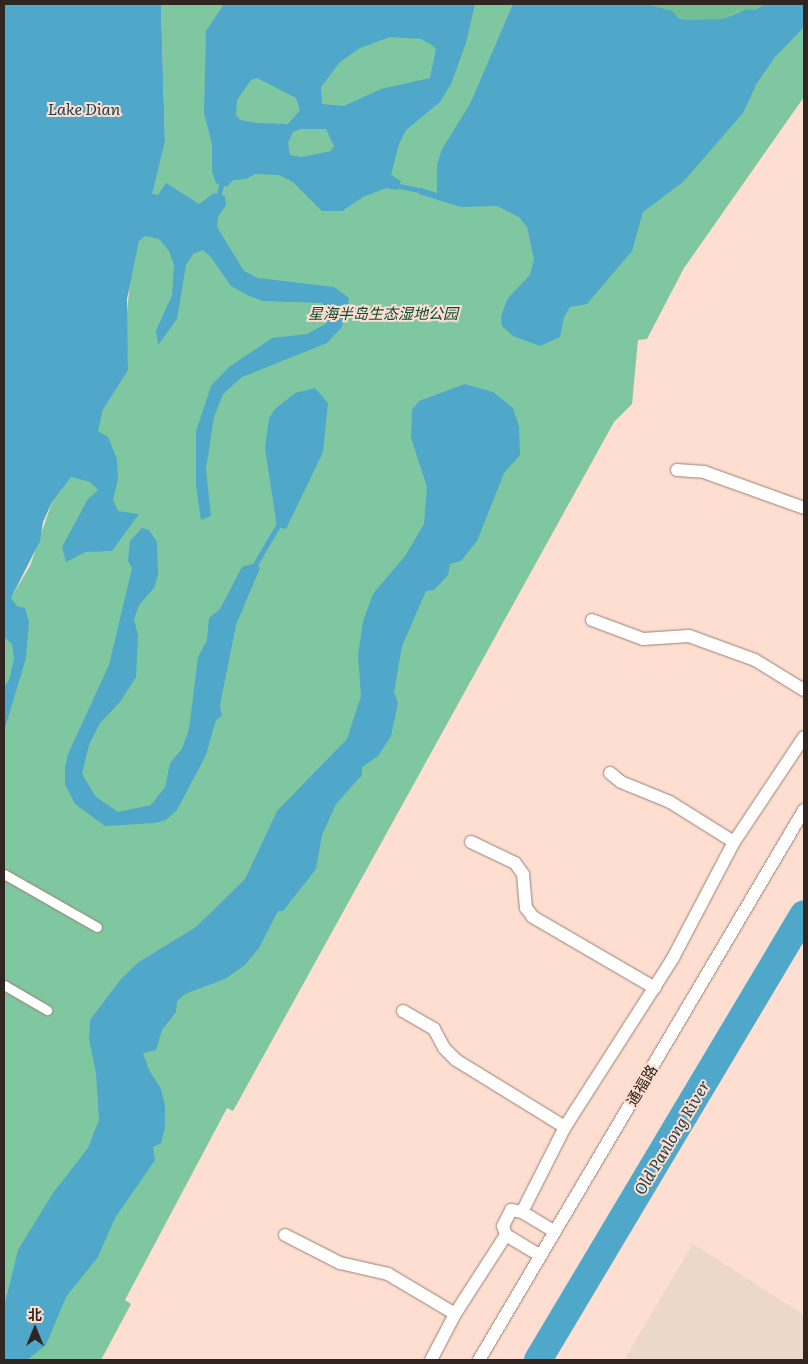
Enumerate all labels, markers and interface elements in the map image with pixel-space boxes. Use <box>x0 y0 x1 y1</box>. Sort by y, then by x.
water label: Lake Dian <box>48 98 120 118</box>
park label: 星海半岛生态湿地公园 <box>308 304 458 322</box>
street label: 通福路 <box>622 1061 660 1109</box>
water label: Old Panlong River <box>629 1076 713 1198</box>
north arrow <box>10 1304 60 1354</box>
text: 北 <box>28 1304 42 1324</box>

